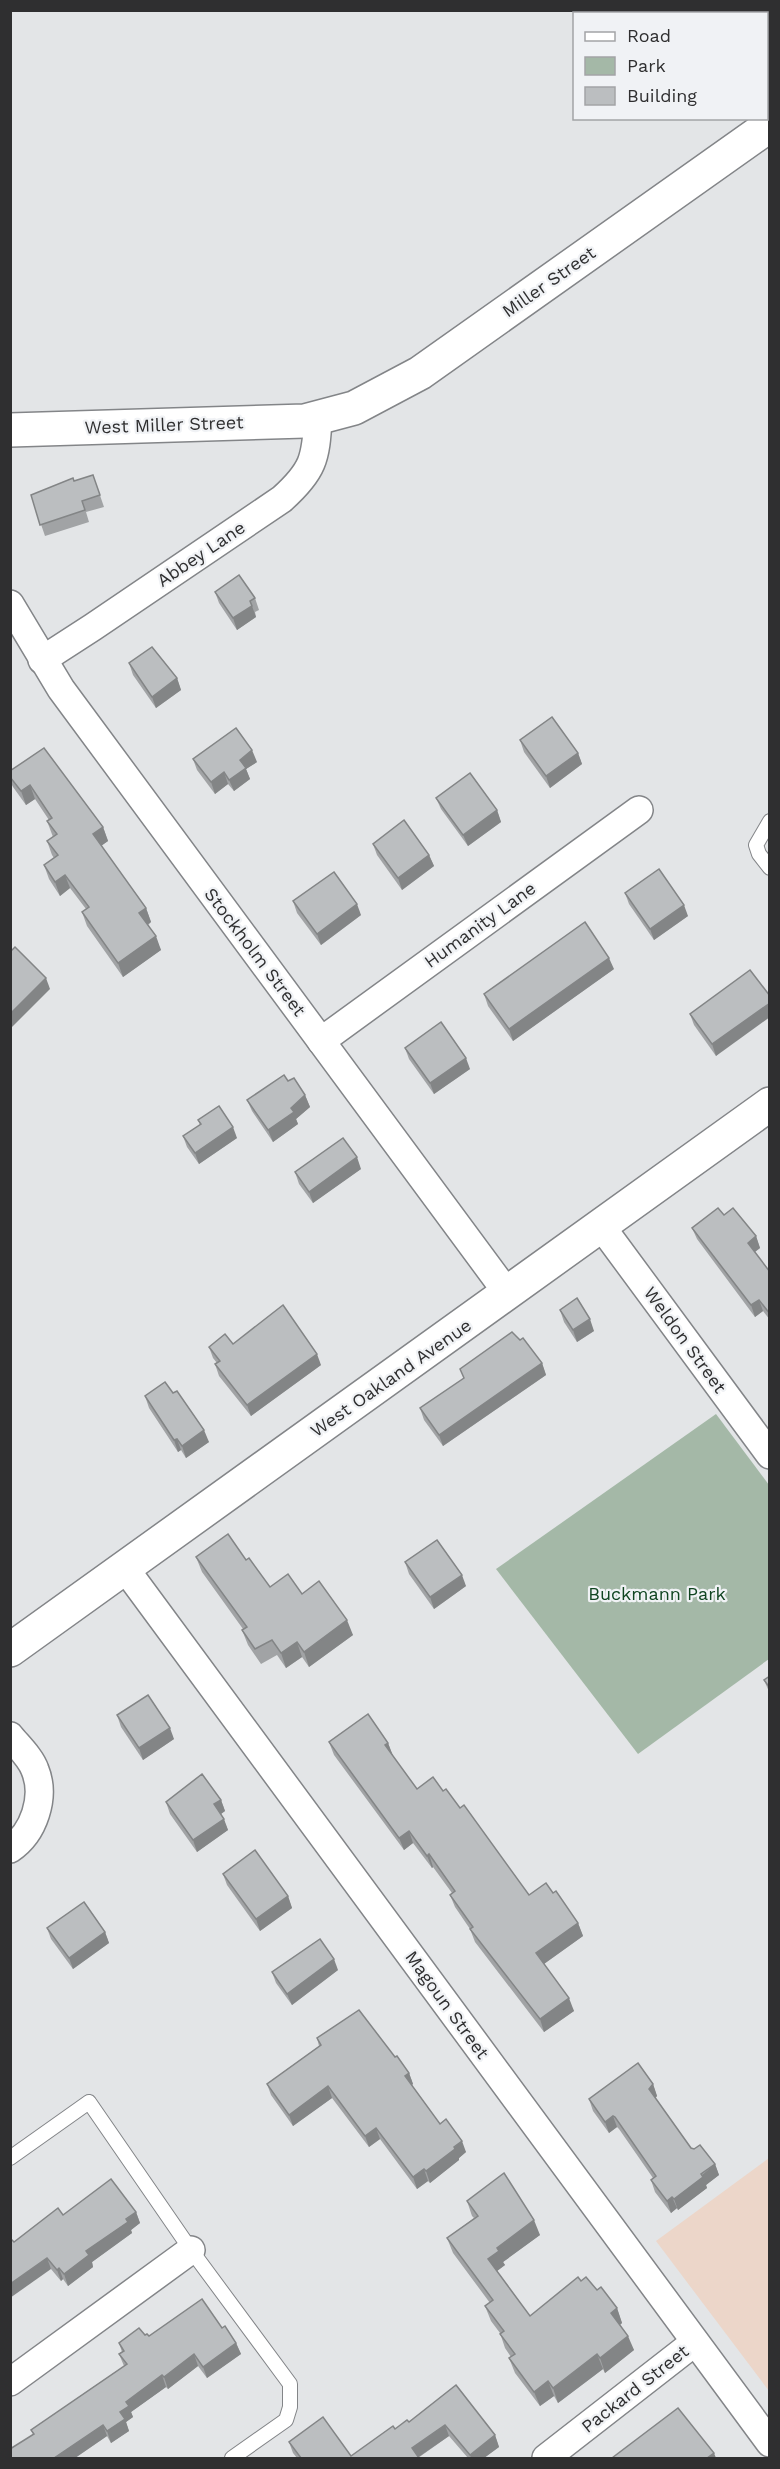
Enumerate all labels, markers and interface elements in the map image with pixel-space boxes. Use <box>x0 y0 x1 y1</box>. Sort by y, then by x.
legend <box>573 12 768 120</box>
text: Road <box>627 25 671 46</box>
text: Park <box>627 55 666 76</box>
text: Building <box>627 85 697 106</box>
street label: Miller Street <box>498 242 600 321</box>
street label: West Miller Street <box>84 411 244 438</box>
street label: Abbey Lane <box>153 516 249 591</box>
street label: Humanity Lane <box>420 877 539 972</box>
street label: Stockholm Street <box>200 883 311 1020</box>
street label: Weldon Street <box>640 1283 731 1397</box>
street label: West Oakland Avenue <box>306 1314 475 1441</box>
park label: Buckmann Park <box>588 1583 726 1604</box>
street label: Magoun Street <box>401 1947 494 2063</box>
street label: Packard Street <box>577 2340 693 2437</box>

